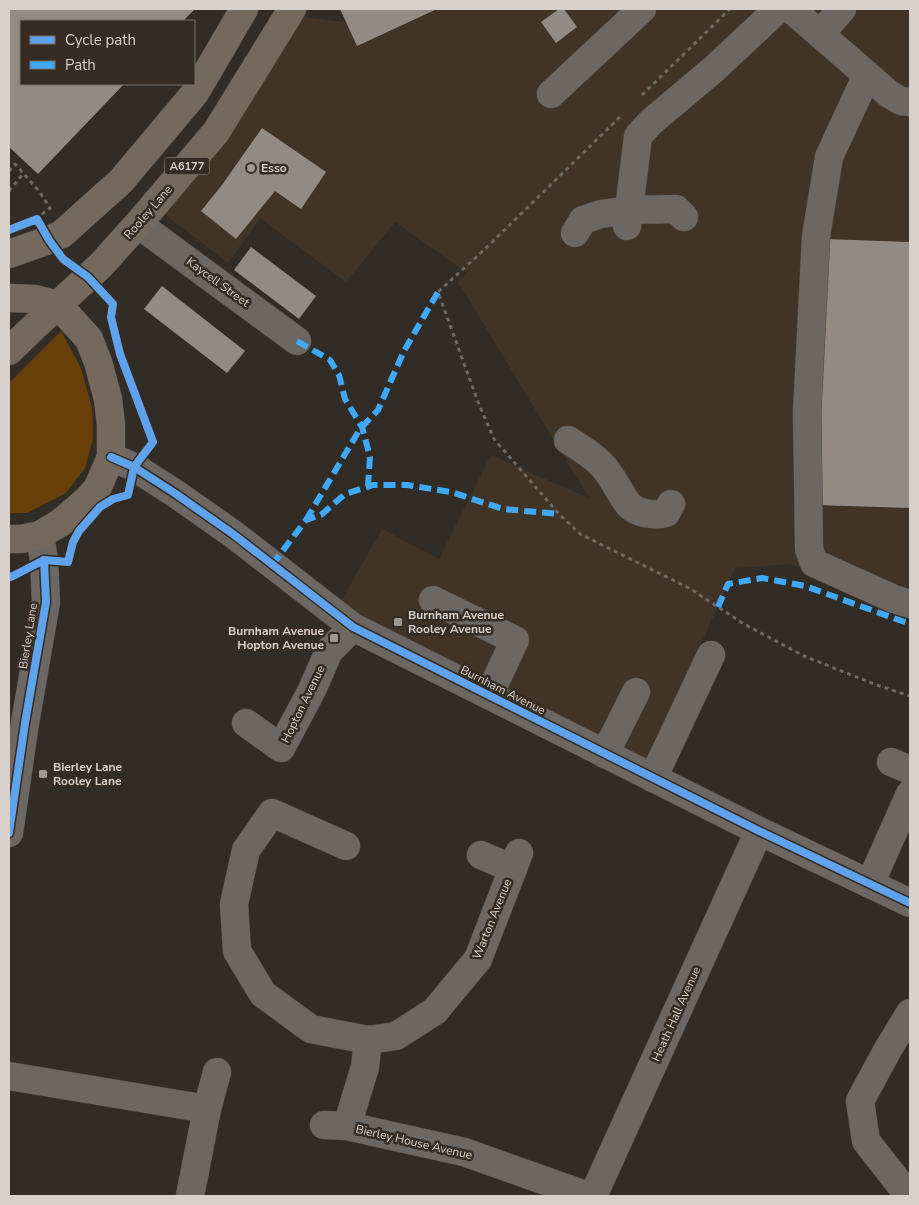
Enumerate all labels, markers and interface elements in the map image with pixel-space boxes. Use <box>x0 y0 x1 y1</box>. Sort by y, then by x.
legend <box>20 20 195 85</box>
text: Cycle path <box>65 30 136 50</box>
text: Path <box>65 55 96 75</box>
road number: A6177 <box>164 158 210 175</box>
place label: Esso <box>261 160 287 176</box>
marker: Esso <box>245 162 257 174</box>
street label: Rooley Lane <box>120 182 176 242</box>
street label: Kaycell Street <box>183 254 254 311</box>
street label: Bierley Lane <box>15 602 41 670</box>
place label: Burnham Avenue Rooley Avenue <box>408 607 505 637</box>
marker: Burnham Avenue Rooley Avenue <box>392 616 404 628</box>
place label: Burnham Avenue Hopton Avenue <box>228 623 324 653</box>
marker: Burnham Avenue Hopton Avenue <box>328 632 340 644</box>
street label: Burnham Avenue <box>458 662 548 718</box>
street label: Hopton Avenue <box>277 663 329 745</box>
place label: Bierley Lane Rooley Lane <box>53 759 123 789</box>
marker: Bierley Lane Rooley Lane <box>37 768 49 780</box>
street label: Warton Avenue <box>469 877 515 961</box>
street label: Heath Hall Avenue <box>648 964 704 1064</box>
street label: Bierley House Avenue <box>354 1121 474 1163</box>

